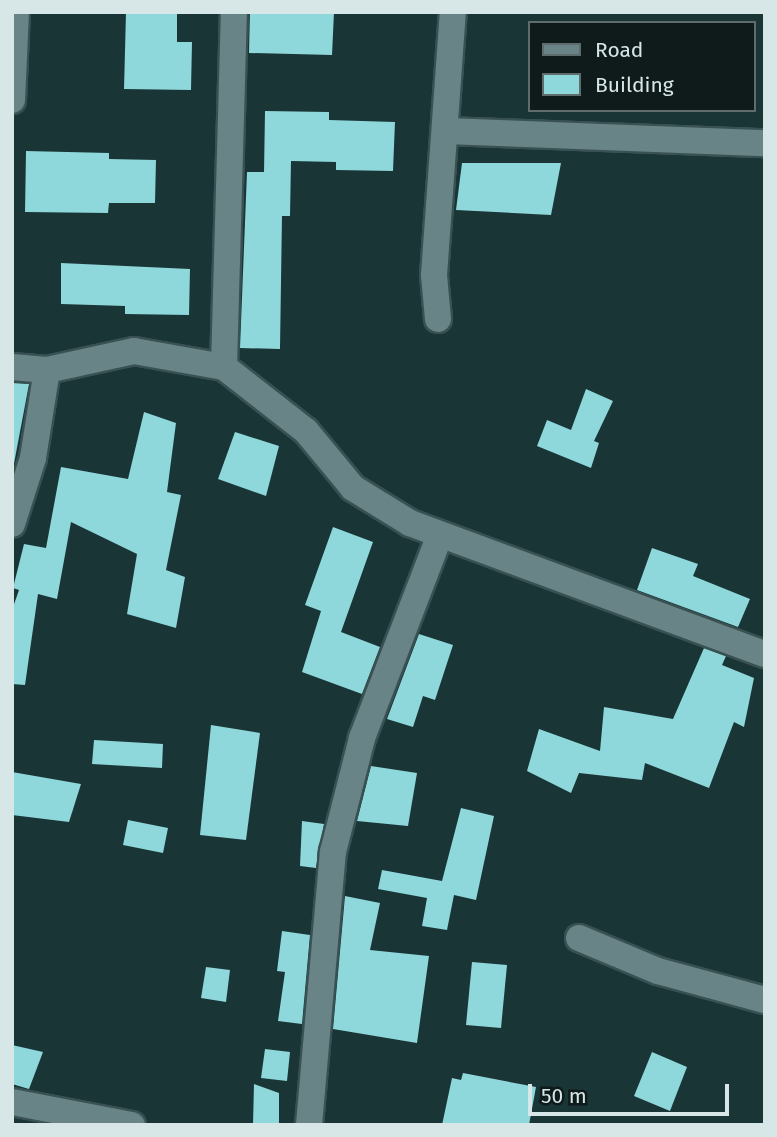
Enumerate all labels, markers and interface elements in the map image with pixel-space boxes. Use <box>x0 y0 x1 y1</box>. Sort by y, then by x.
legend <box>528 21 756 112</box>
text: Road <box>595 37 643 63</box>
text: Building <box>595 72 674 98</box>
scale bar <box>532 1070 733 1114</box>
text: 50 m <box>541 1083 587 1109</box>

